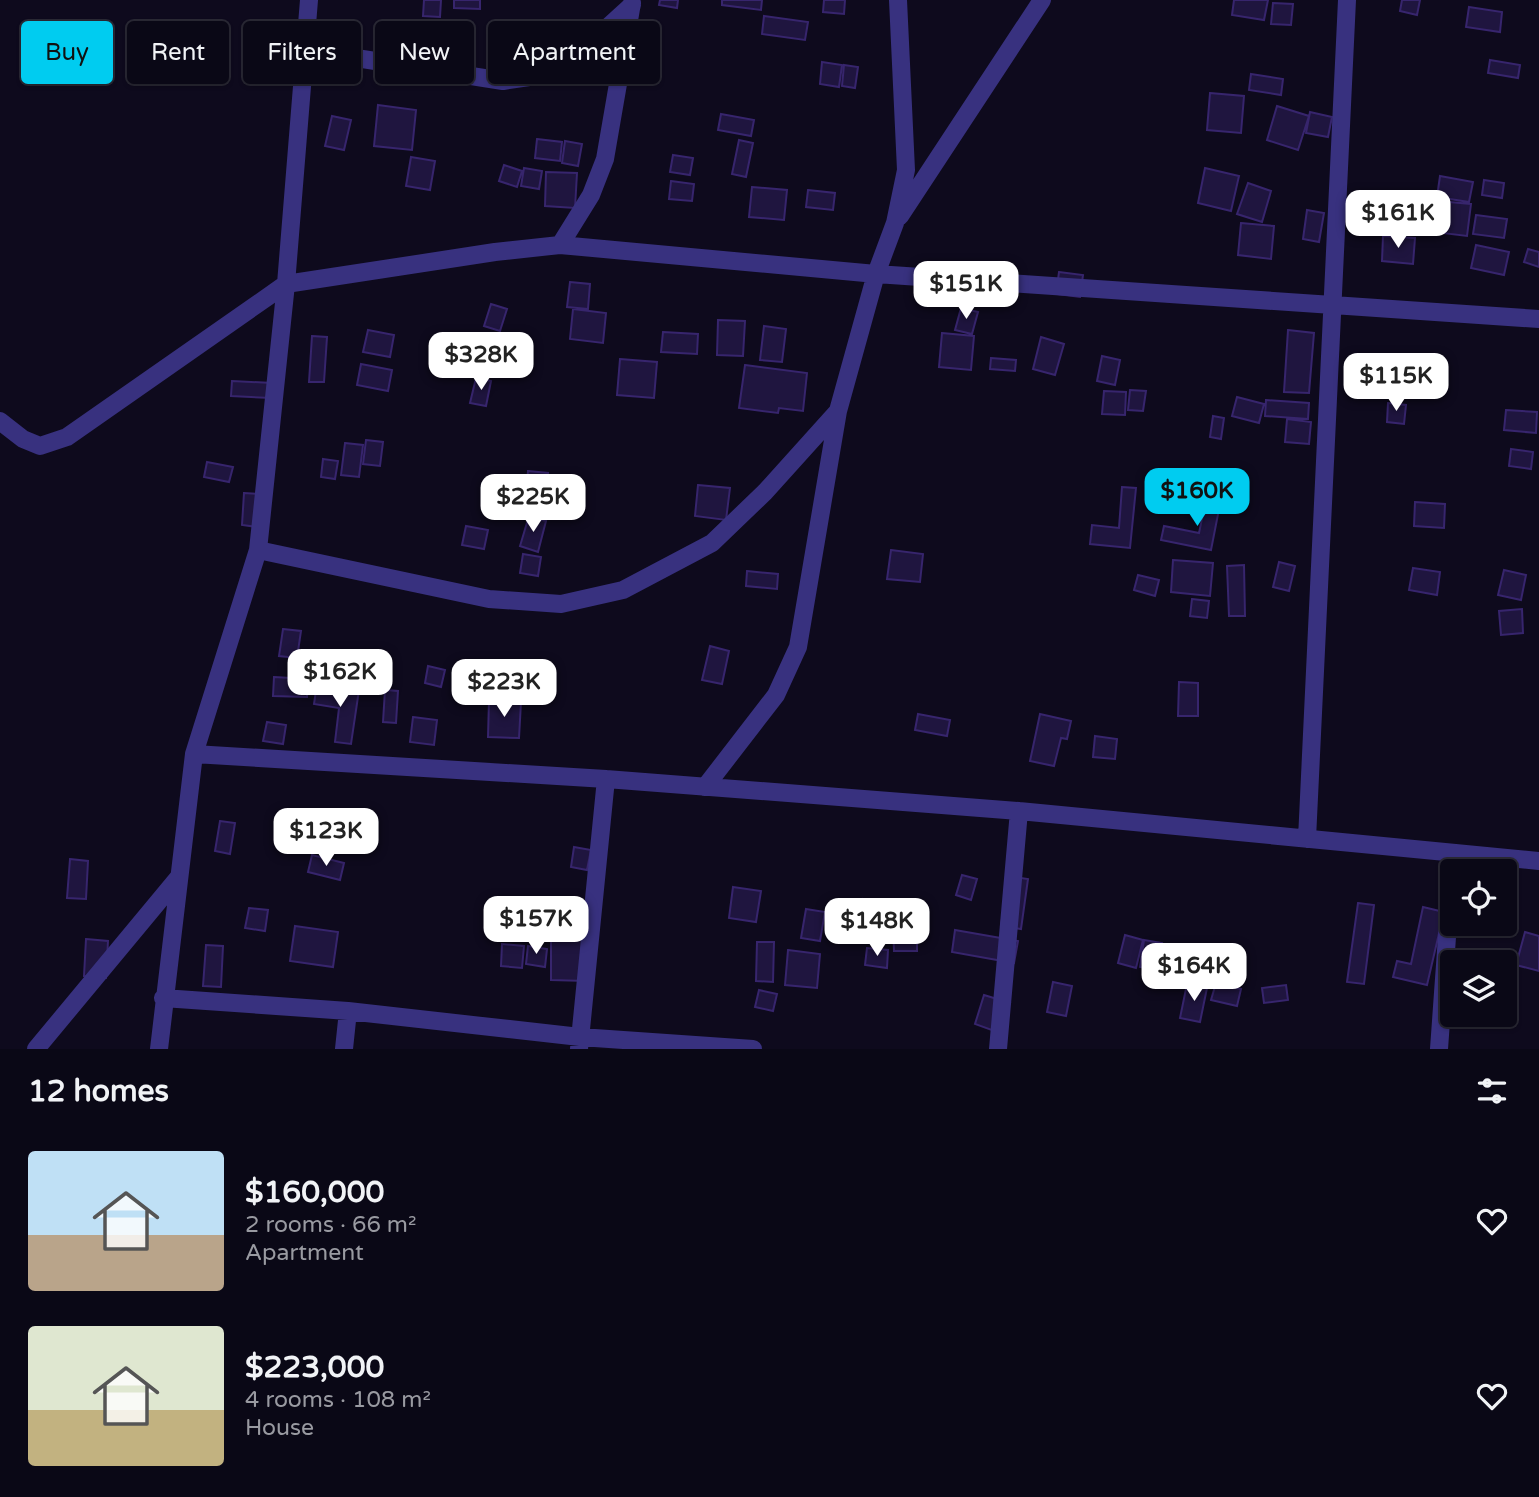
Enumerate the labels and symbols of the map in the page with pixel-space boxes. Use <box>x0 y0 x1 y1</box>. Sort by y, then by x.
pin: $161K <box>1349 190 1447 250</box>
pin: $151K <box>917 262 1015 321</box>
pin: $328K <box>432 332 530 392</box>
pin: $115K <box>1347 354 1445 413</box>
pin: $160K <box>1148 468 1246 528</box>
pin: $225K <box>484 475 582 534</box>
pin: $162K <box>291 650 389 709</box>
pin: $223K <box>455 660 553 719</box>
pin: $123K <box>277 808 375 868</box>
pin: $157K <box>487 897 585 956</box>
pin: $148K <box>828 898 926 958</box>
pin: $164K <box>1145 944 1243 1003</box>

